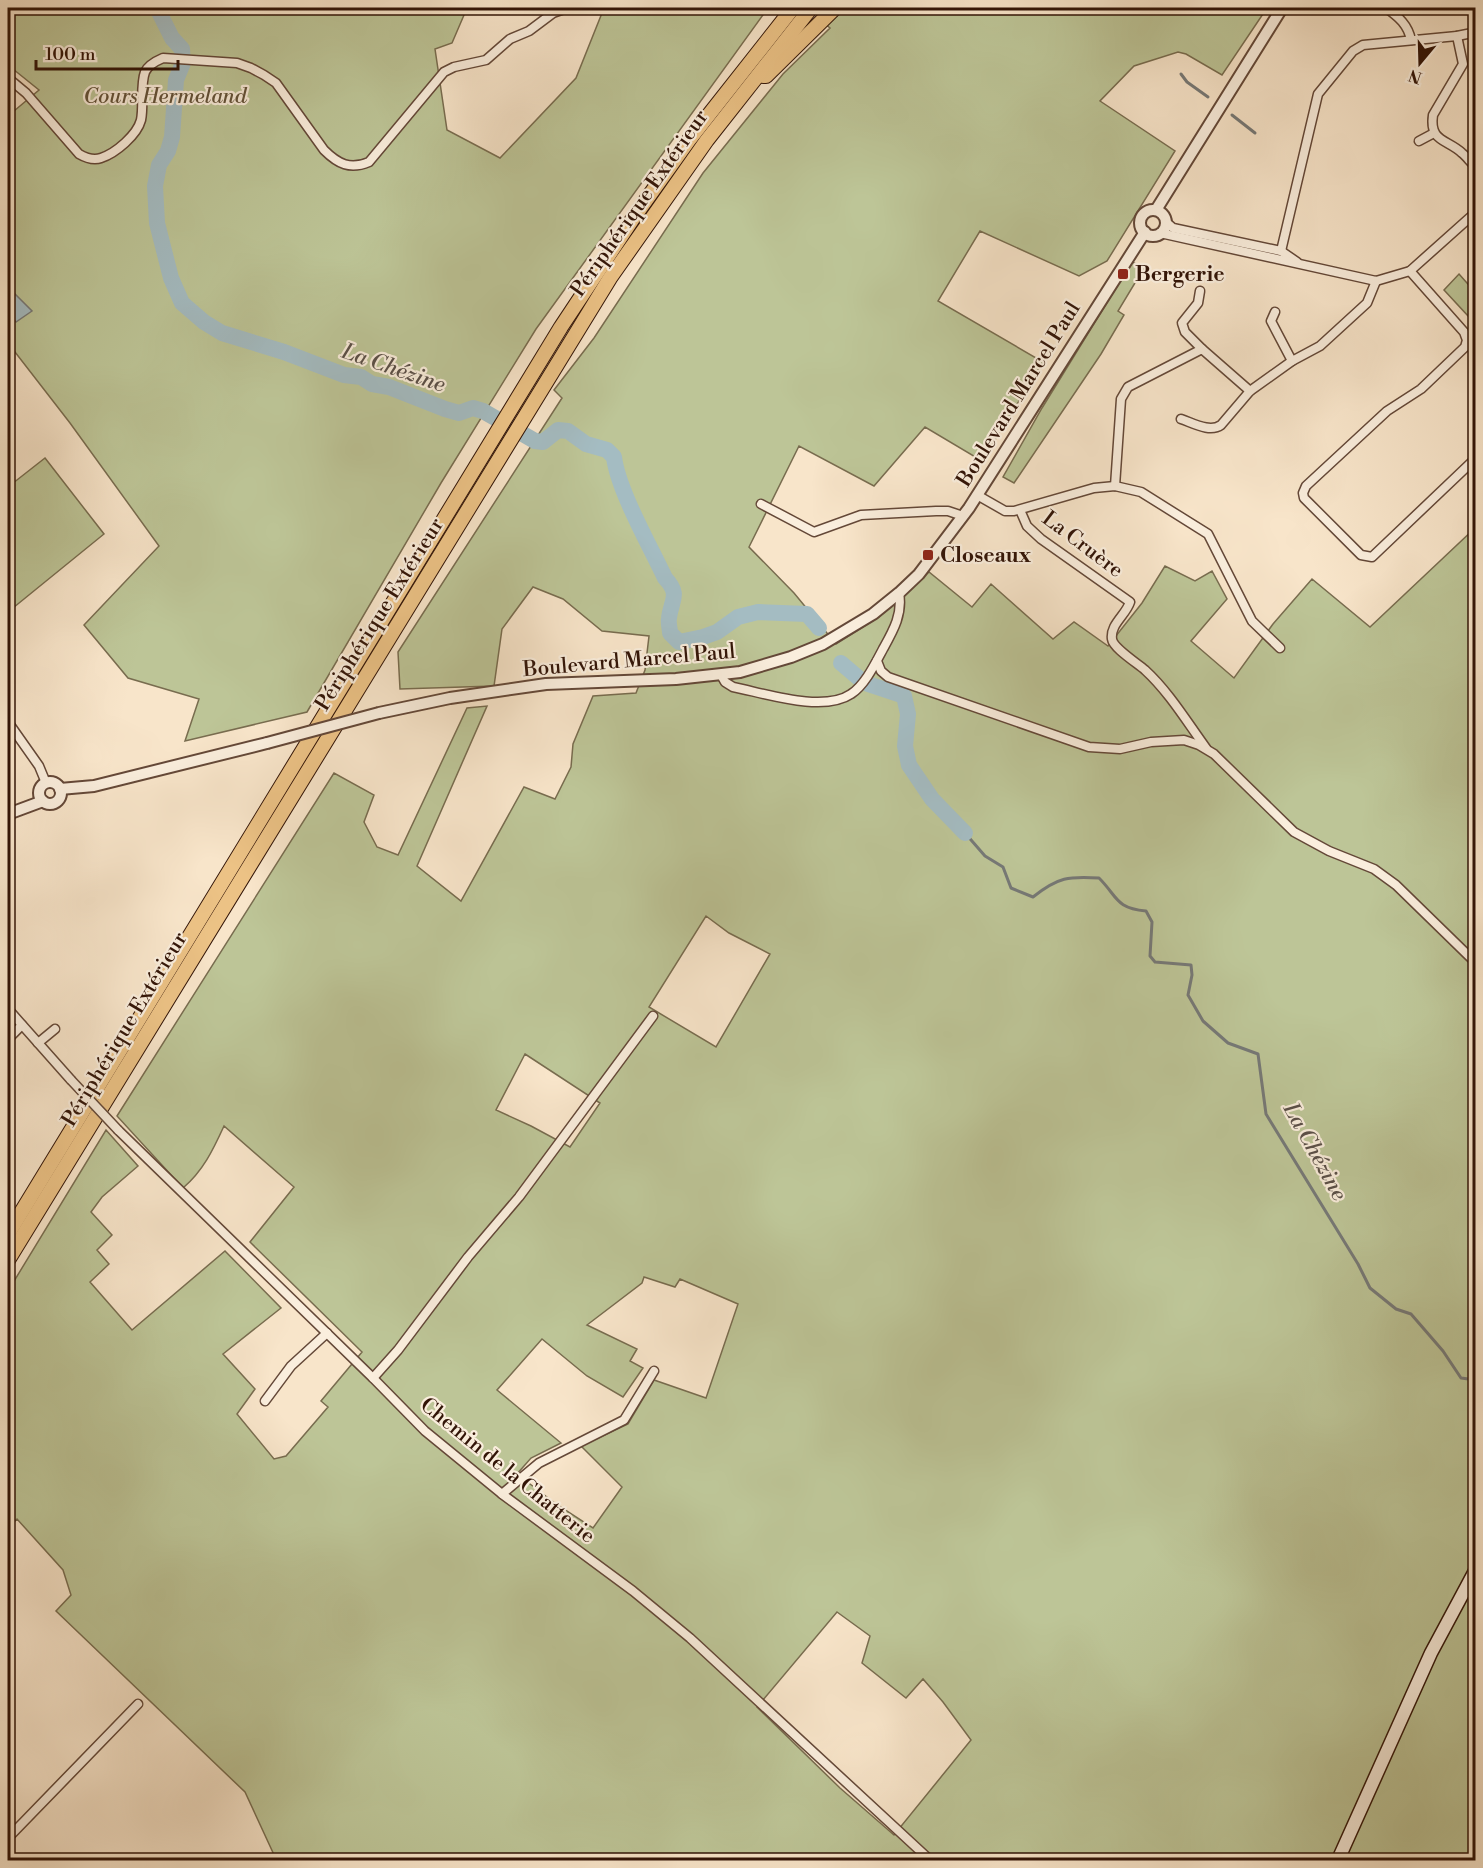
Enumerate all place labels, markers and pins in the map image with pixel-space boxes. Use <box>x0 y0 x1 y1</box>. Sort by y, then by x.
place label: Bergerie <box>1135 262 1225 288</box>
marker: Bergerie <box>1116 267 1130 281</box>
place label: Closeaux <box>940 543 1032 569</box>
marker: Closeaux <box>921 548 935 562</box>

